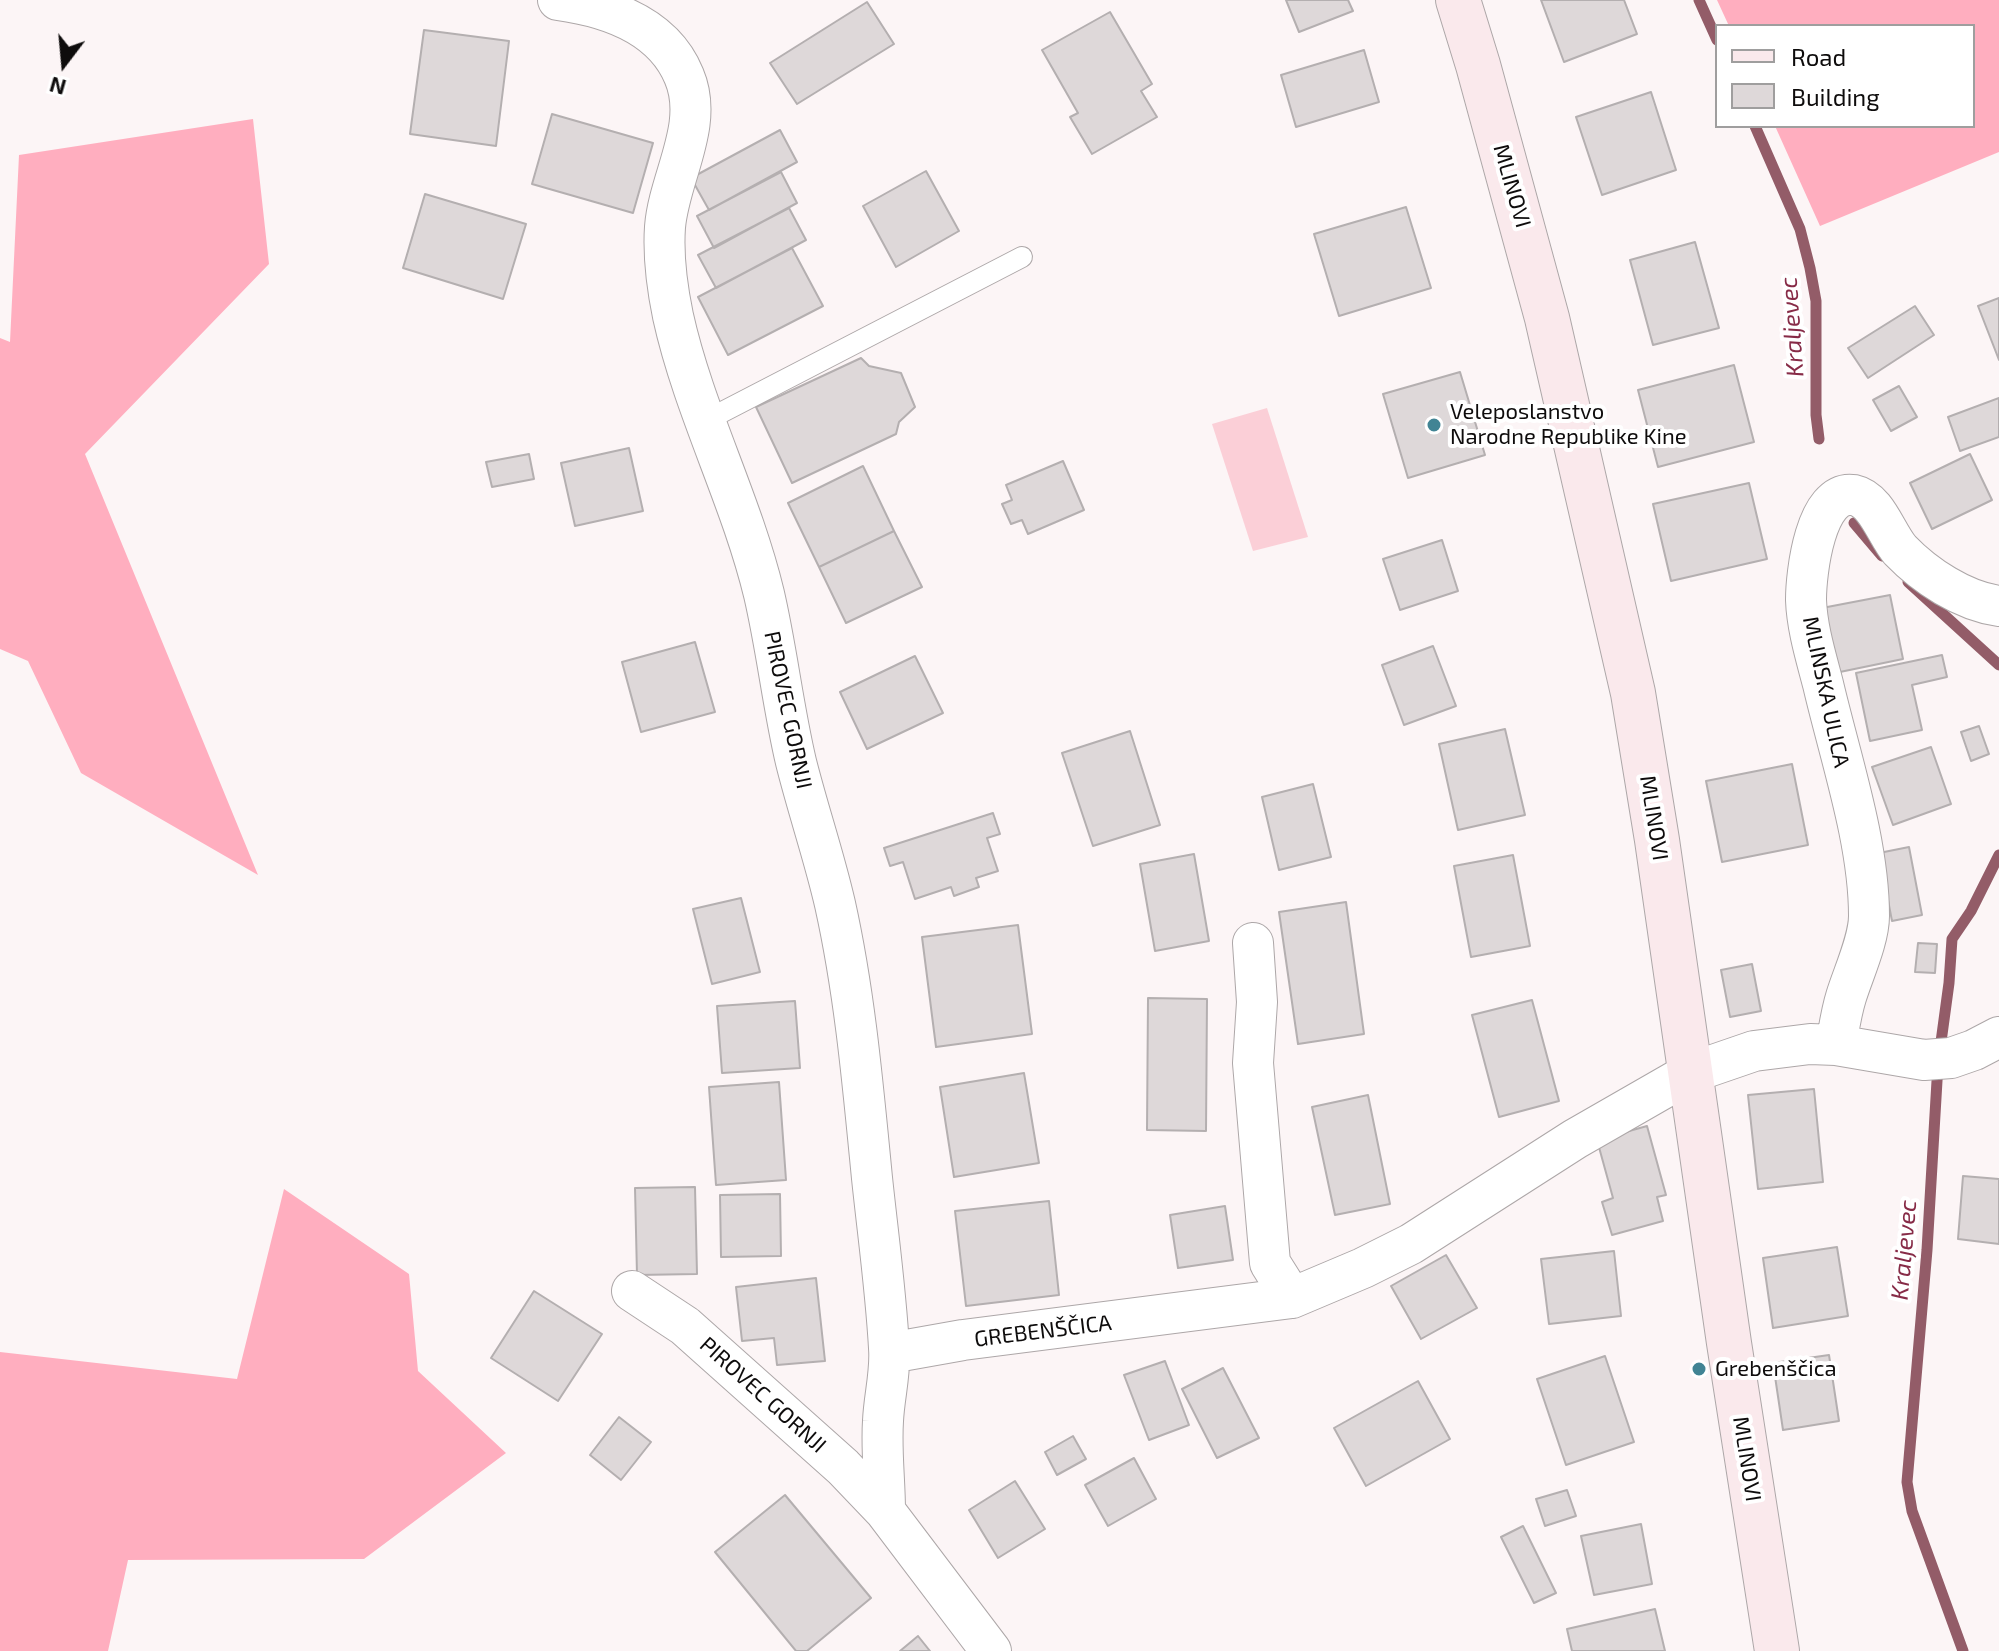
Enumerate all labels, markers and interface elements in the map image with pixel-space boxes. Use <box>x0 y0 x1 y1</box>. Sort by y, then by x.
north arrow <box>24 24 104 104</box>
legend <box>1715 24 1975 128</box>
text: Road <box>1791 42 1846 71</box>
text: N <box>46 72 69 102</box>
text: Building <box>1791 82 1880 111</box>
street label: MLINOVI <box>1488 141 1536 231</box>
water label: Kraljevec <box>1774 276 1810 378</box>
place label: Veleposlanstvo Narodne Republike Kine <box>1450 399 1686 450</box>
marker: Veleposlanstvo Narodne Republike Kine <box>1425 416 1443 434</box>
street label: MLINSKA ULICA <box>1797 614 1855 770</box>
street label: PIROVEC GORNJI <box>758 629 818 791</box>
street label: MLINOVI <box>1634 774 1674 862</box>
water label: Kraljevec <box>1885 1199 1923 1301</box>
street label: GREBENŠČICA <box>973 1309 1113 1353</box>
street label: PIROVEC GORNJI <box>694 1331 832 1459</box>
place label: Grebenščica <box>1715 1356 1837 1382</box>
marker: Grebenščica <box>1690 1360 1708 1378</box>
street label: MLINOVI <box>1727 1415 1767 1503</box>

